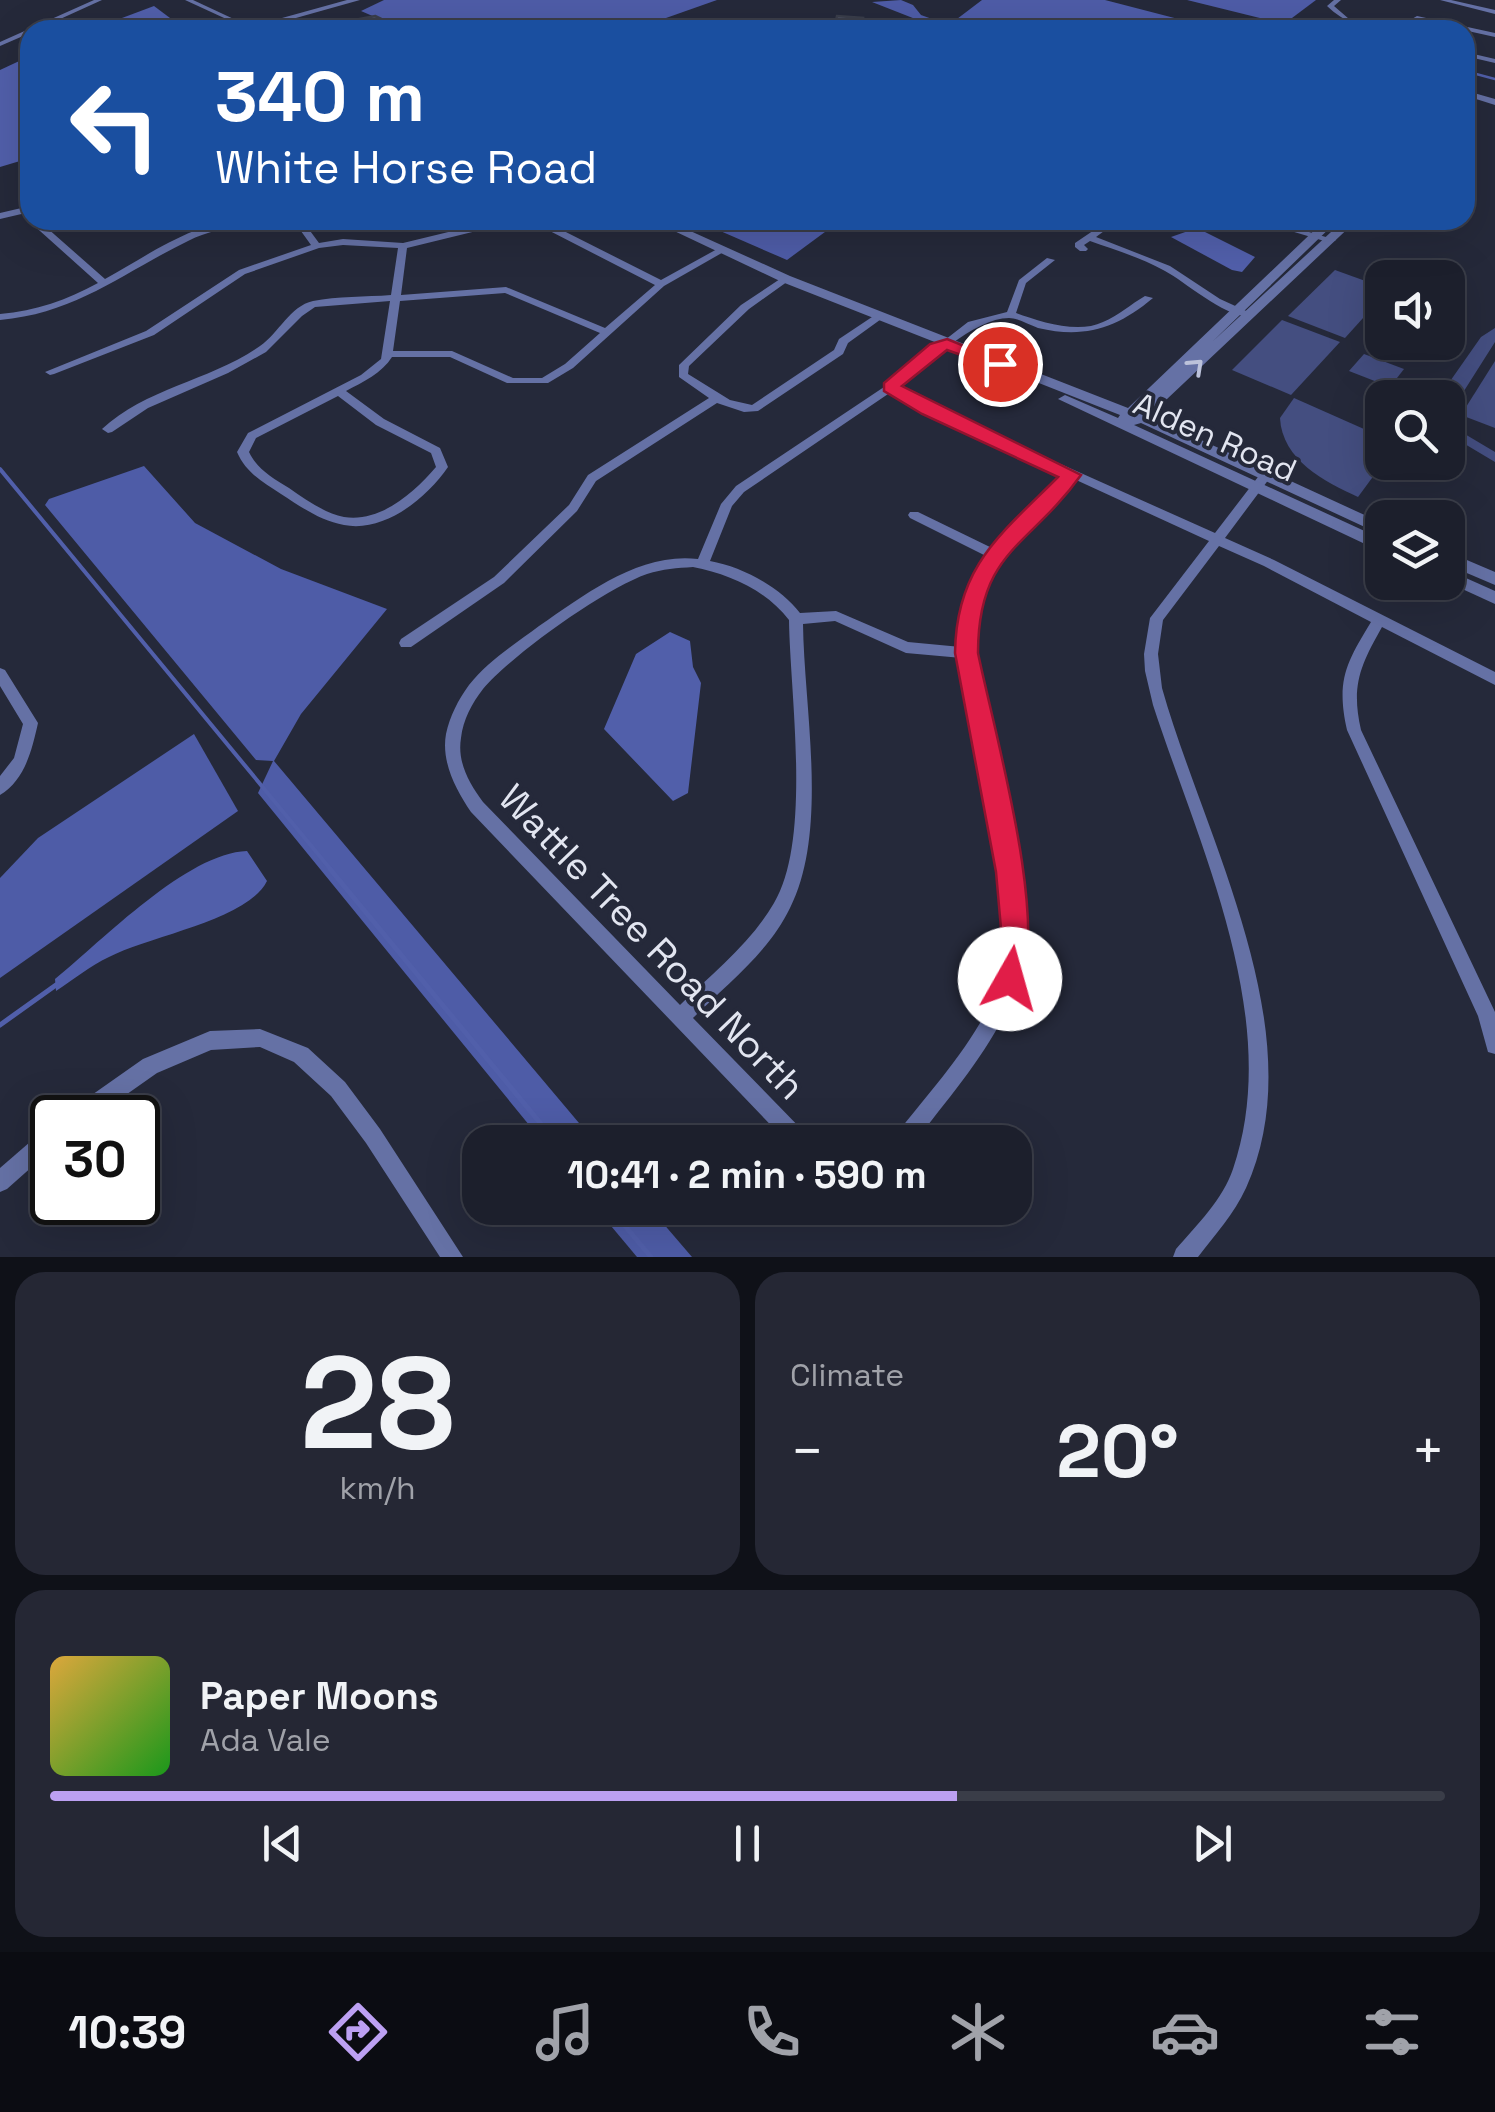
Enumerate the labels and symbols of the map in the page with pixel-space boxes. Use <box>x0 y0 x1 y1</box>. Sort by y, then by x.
pin <box>958 322 1043 407</box>
one-way arrow <box>1184 360 1203 378</box>
street label: Alden Road <box>1127 383 1303 491</box>
street label: Wattle Tree Road North <box>489 774 815 1110</box>
position arrow <box>958 927 1062 1031</box>
speed limit sign: 30 <box>30 1095 160 1225</box>

